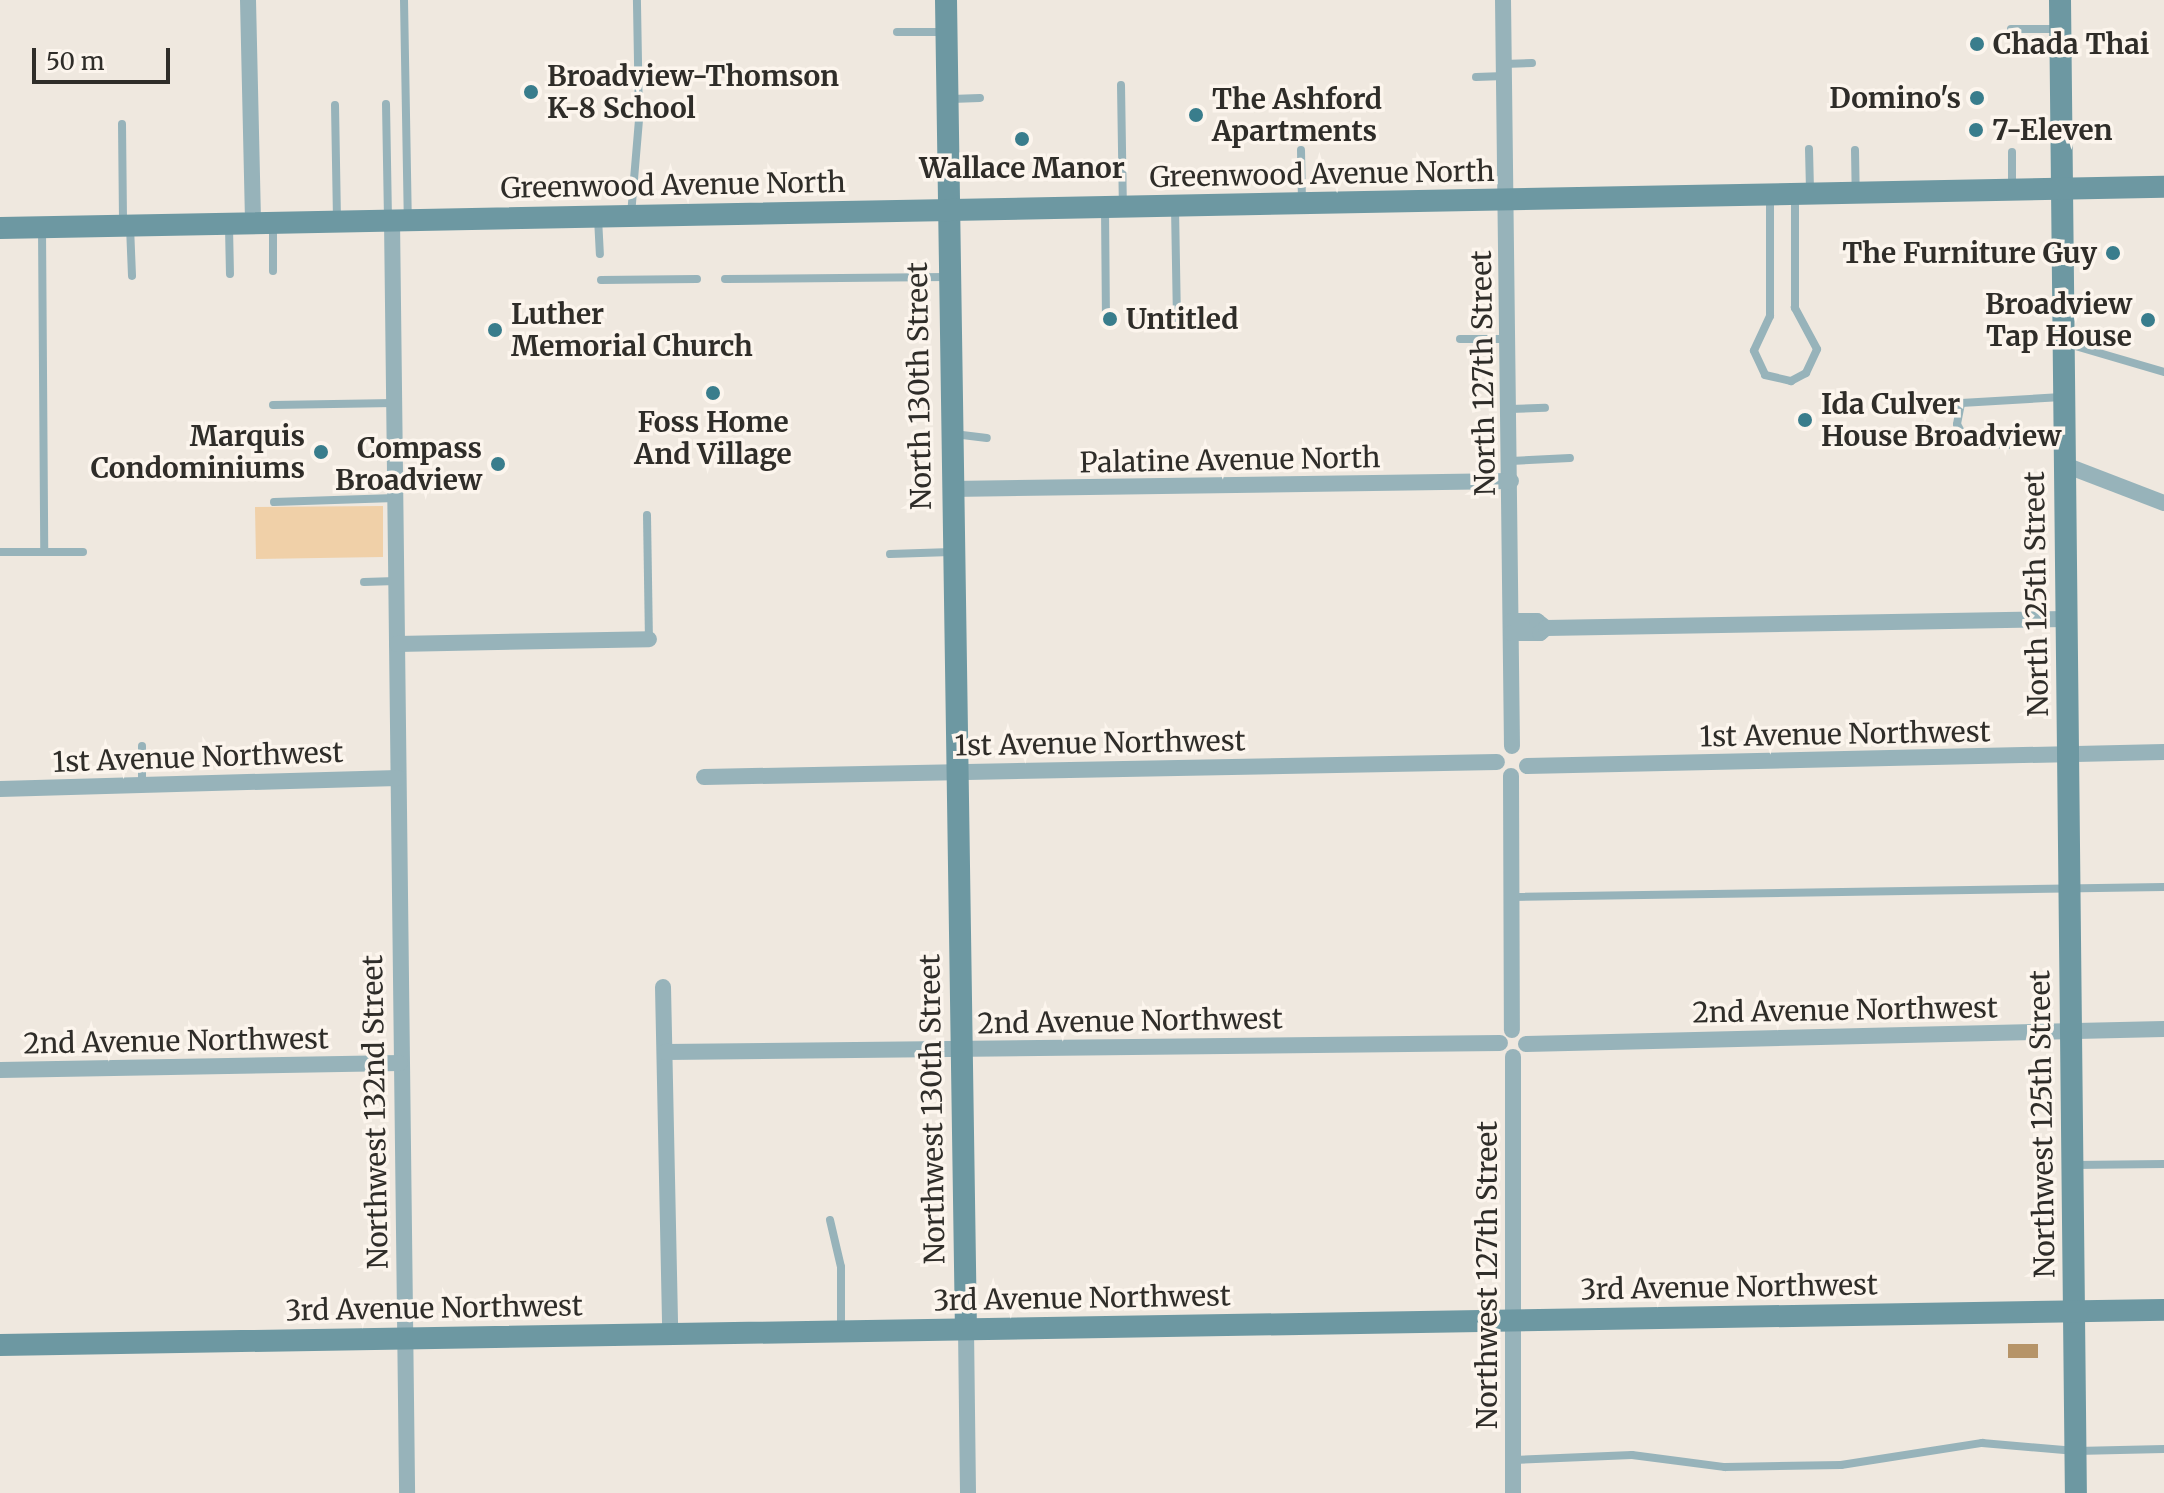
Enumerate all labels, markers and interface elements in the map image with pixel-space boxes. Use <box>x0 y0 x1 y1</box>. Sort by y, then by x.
place label: Chada Thai <box>1993 27 2149 61</box>
scale bar <box>36 32 174 82</box>
marker: Chada Thai <box>1968 35 1986 53</box>
text: 50 m <box>46 46 105 77</box>
place label: Broadview-Thomson K-8 School <box>547 59 839 125</box>
place label: Domino's <box>1829 81 1961 115</box>
place label: The Ashford Apartments <box>1212 82 1382 148</box>
marker: Broadview-Thomson K-8 School <box>522 83 540 101</box>
marker: Domino's <box>1968 89 1986 107</box>
marker: The Ashford Apartments <box>1187 106 1205 124</box>
place label: 7-Eleven <box>1992 113 2113 147</box>
marker: 7-Eleven <box>1967 121 1985 139</box>
marker: Wallace Manor <box>1013 130 1031 148</box>
place label: Wallace Manor <box>919 151 1125 185</box>
street label: Greenwood Avenue North <box>1149 154 1495 194</box>
street label: Greenwood Avenue North <box>500 165 846 205</box>
place label: The Furniture Guy <box>1842 236 2097 270</box>
marker: The Furniture Guy <box>2104 244 2122 262</box>
street label: North 127th Street <box>1464 250 1502 496</box>
street label: North 130th Street <box>900 262 938 510</box>
place label: Broadview Tap House <box>1985 287 2132 353</box>
place label: Luther Memorial Church <box>511 297 753 363</box>
place label: Untitled <box>1126 302 1239 336</box>
marker: Untitled <box>1101 310 1119 328</box>
marker: Broadview Tap House <box>2139 311 2157 329</box>
marker: Luther Memorial Church <box>486 321 504 339</box>
marker: Foss Home And Village <box>704 384 722 402</box>
place label: Ida Culver House Broadview <box>1821 387 2061 453</box>
place label: Foss Home And Village <box>634 405 792 471</box>
marker: Ida Culver House Broadview <box>1796 411 1814 429</box>
place label: Marquis Condominiums <box>91 419 305 485</box>
place label: Compass Broadview <box>335 431 482 497</box>
street label: Palatine Avenue North <box>1079 441 1381 479</box>
marker: Marquis Condominiums <box>312 443 330 461</box>
marker: Compass Broadview <box>489 455 507 473</box>
street label: North 125th Street <box>2017 471 2055 717</box>
street label: 1st Avenue Northwest <box>1699 715 1991 753</box>
street label: 1st Avenue Northwest <box>954 724 1246 762</box>
street label: 1st Avenue Northwest <box>52 735 344 779</box>
street label: Northwest 130th Street <box>912 954 952 1264</box>
street label: Northwest 132nd Street <box>355 955 395 1269</box>
street label: Northwest 125th Street <box>2023 970 2061 1278</box>
street label: 2nd Avenue Northwest <box>1692 991 1998 1029</box>
street label: 2nd Avenue Northwest <box>977 1002 1283 1040</box>
street label: 2nd Avenue Northwest <box>23 1022 329 1060</box>
street label: Northwest 127th Street <box>1470 1121 1504 1429</box>
street label: 3rd Avenue Northwest <box>1580 1268 1878 1306</box>
street label: 3rd Avenue Northwest <box>933 1279 1231 1317</box>
street label: 3rd Avenue Northwest <box>285 1289 583 1327</box>

